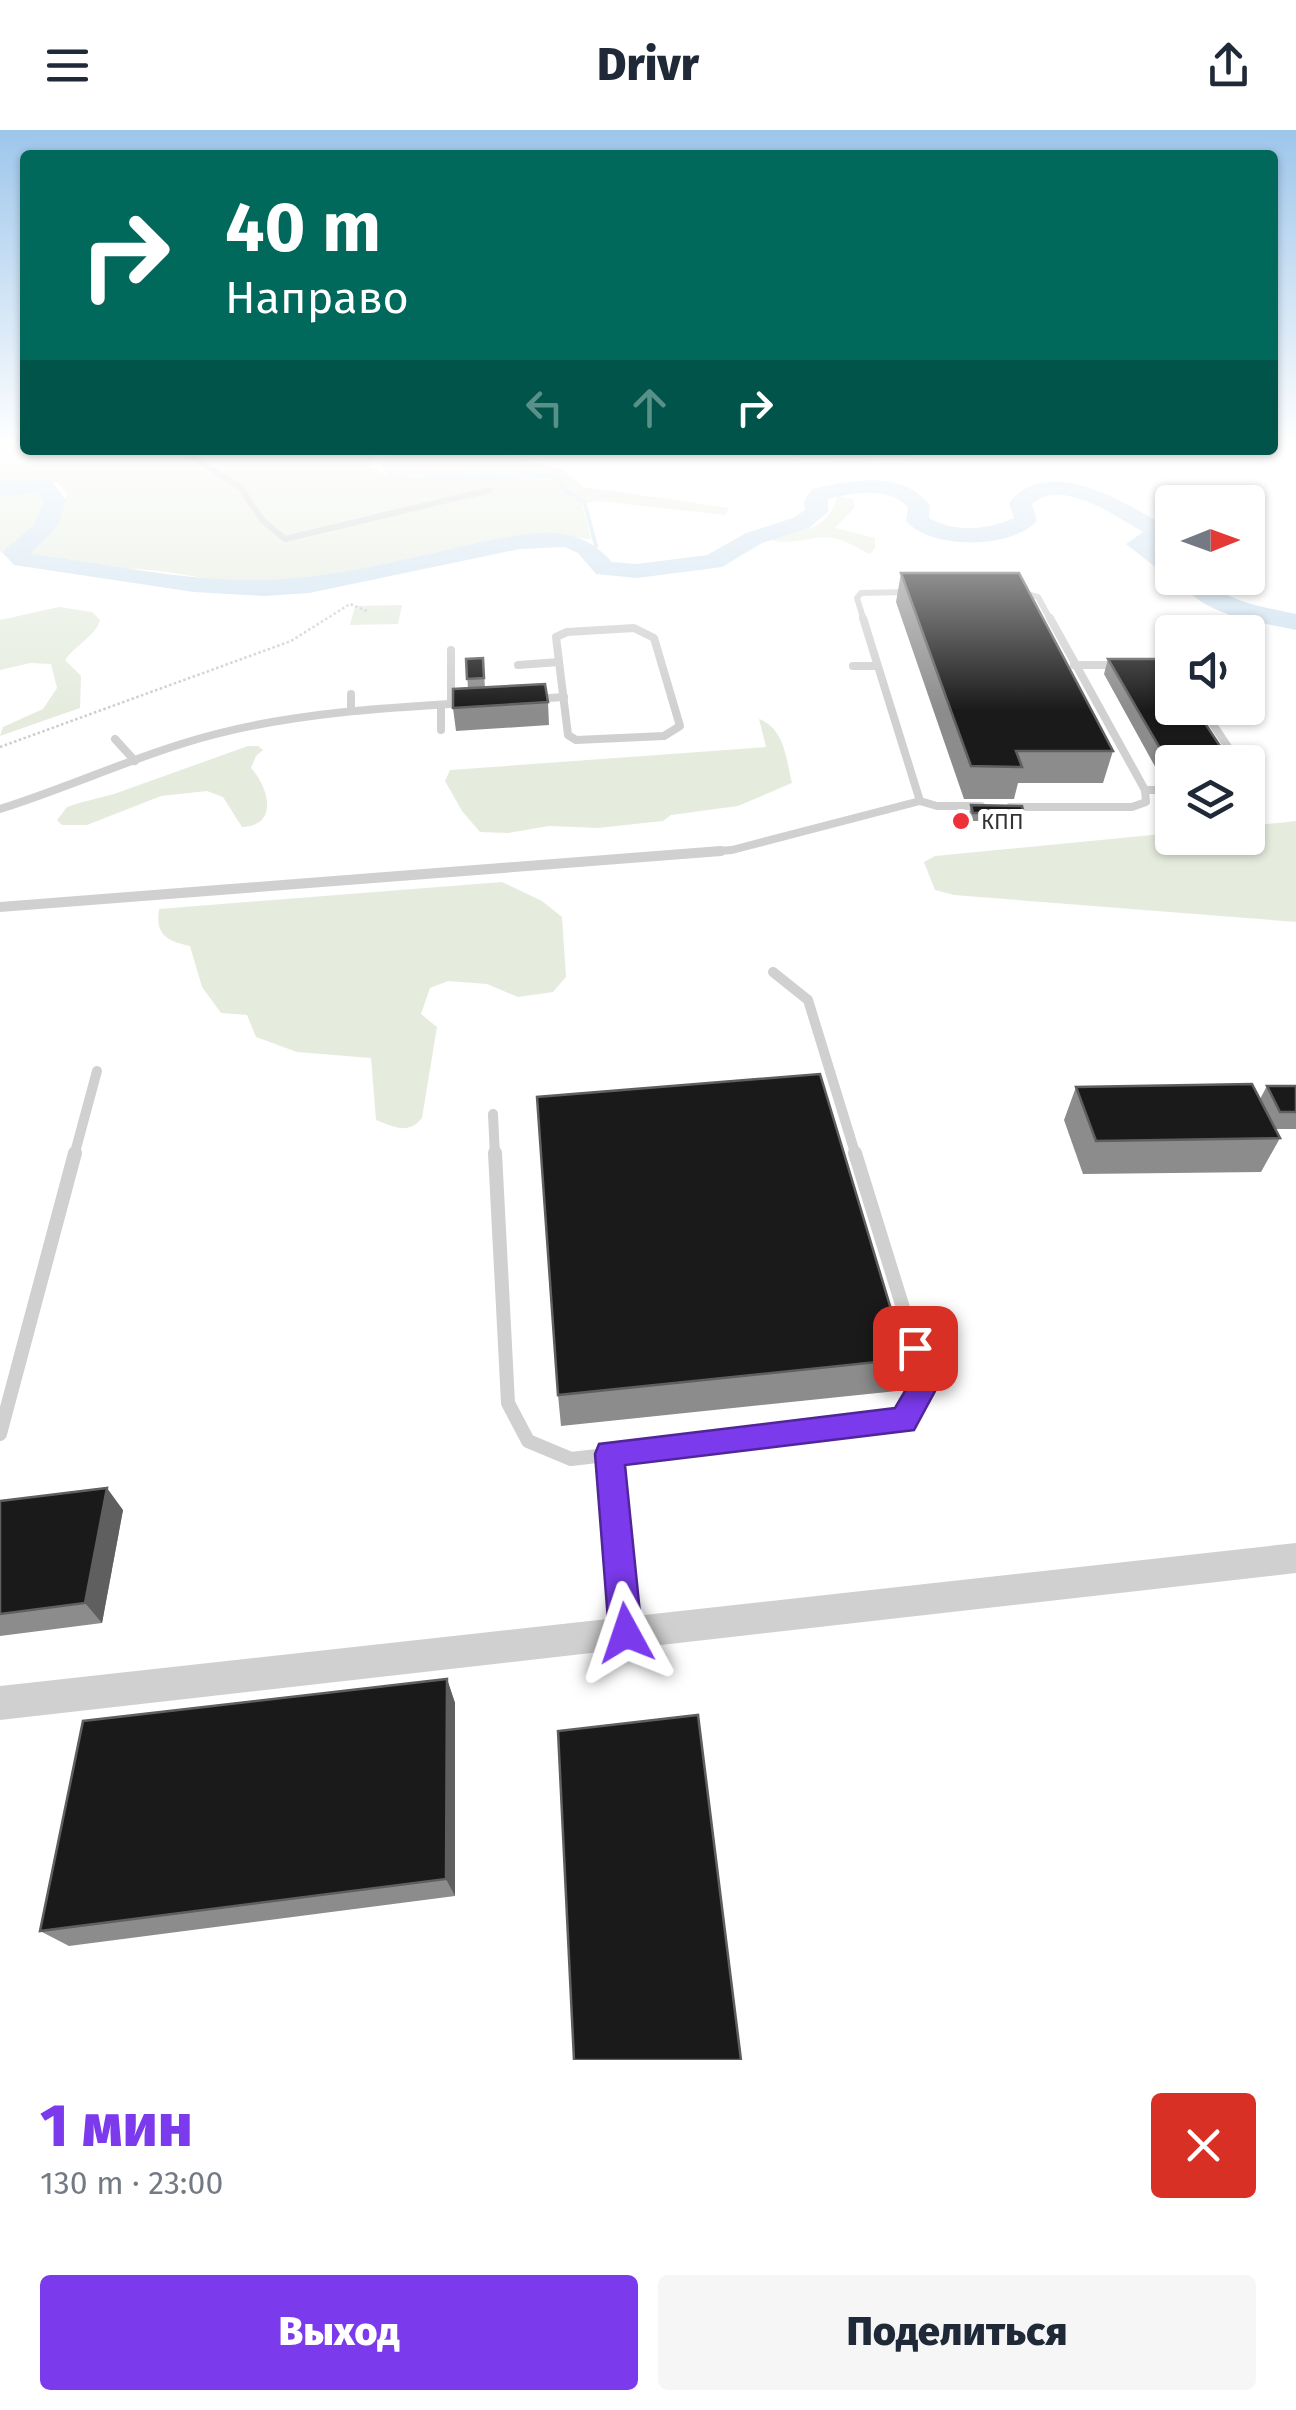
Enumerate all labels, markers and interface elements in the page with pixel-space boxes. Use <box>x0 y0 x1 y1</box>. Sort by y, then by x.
icon: menu <box>40 38 95 93</box>
text: Drivr <box>597 38 699 92</box>
icon: share <box>1201 38 1256 93</box>
text: 40 m <box>225 186 381 270</box>
icon: right <box>60 190 190 320</box>
text: Направо <box>225 271 409 325</box>
icon: left <box>517 380 572 435</box>
icon: ahead <box>622 380 677 435</box>
icon: right <box>727 380 782 435</box>
north arrow <box>1155 485 1265 595</box>
map controls <box>1155 485 1265 855</box>
button: sound <box>1155 615 1265 725</box>
button: layers <box>1155 745 1265 855</box>
place label: КПП <box>981 808 1024 835</box>
marker: КПП <box>950 810 972 832</box>
pin <box>873 1306 958 1391</box>
icon: arrive <box>888 1321 943 1376</box>
position arrow <box>574 1581 678 1685</box>
text: 1 мин <box>40 2090 193 2162</box>
button: close <box>1151 2093 1256 2198</box>
text: 130 m · 23:00 <box>40 2164 223 2202</box>
button: Выход <box>40 2275 638 2390</box>
button: Поделиться <box>658 2275 1256 2390</box>

